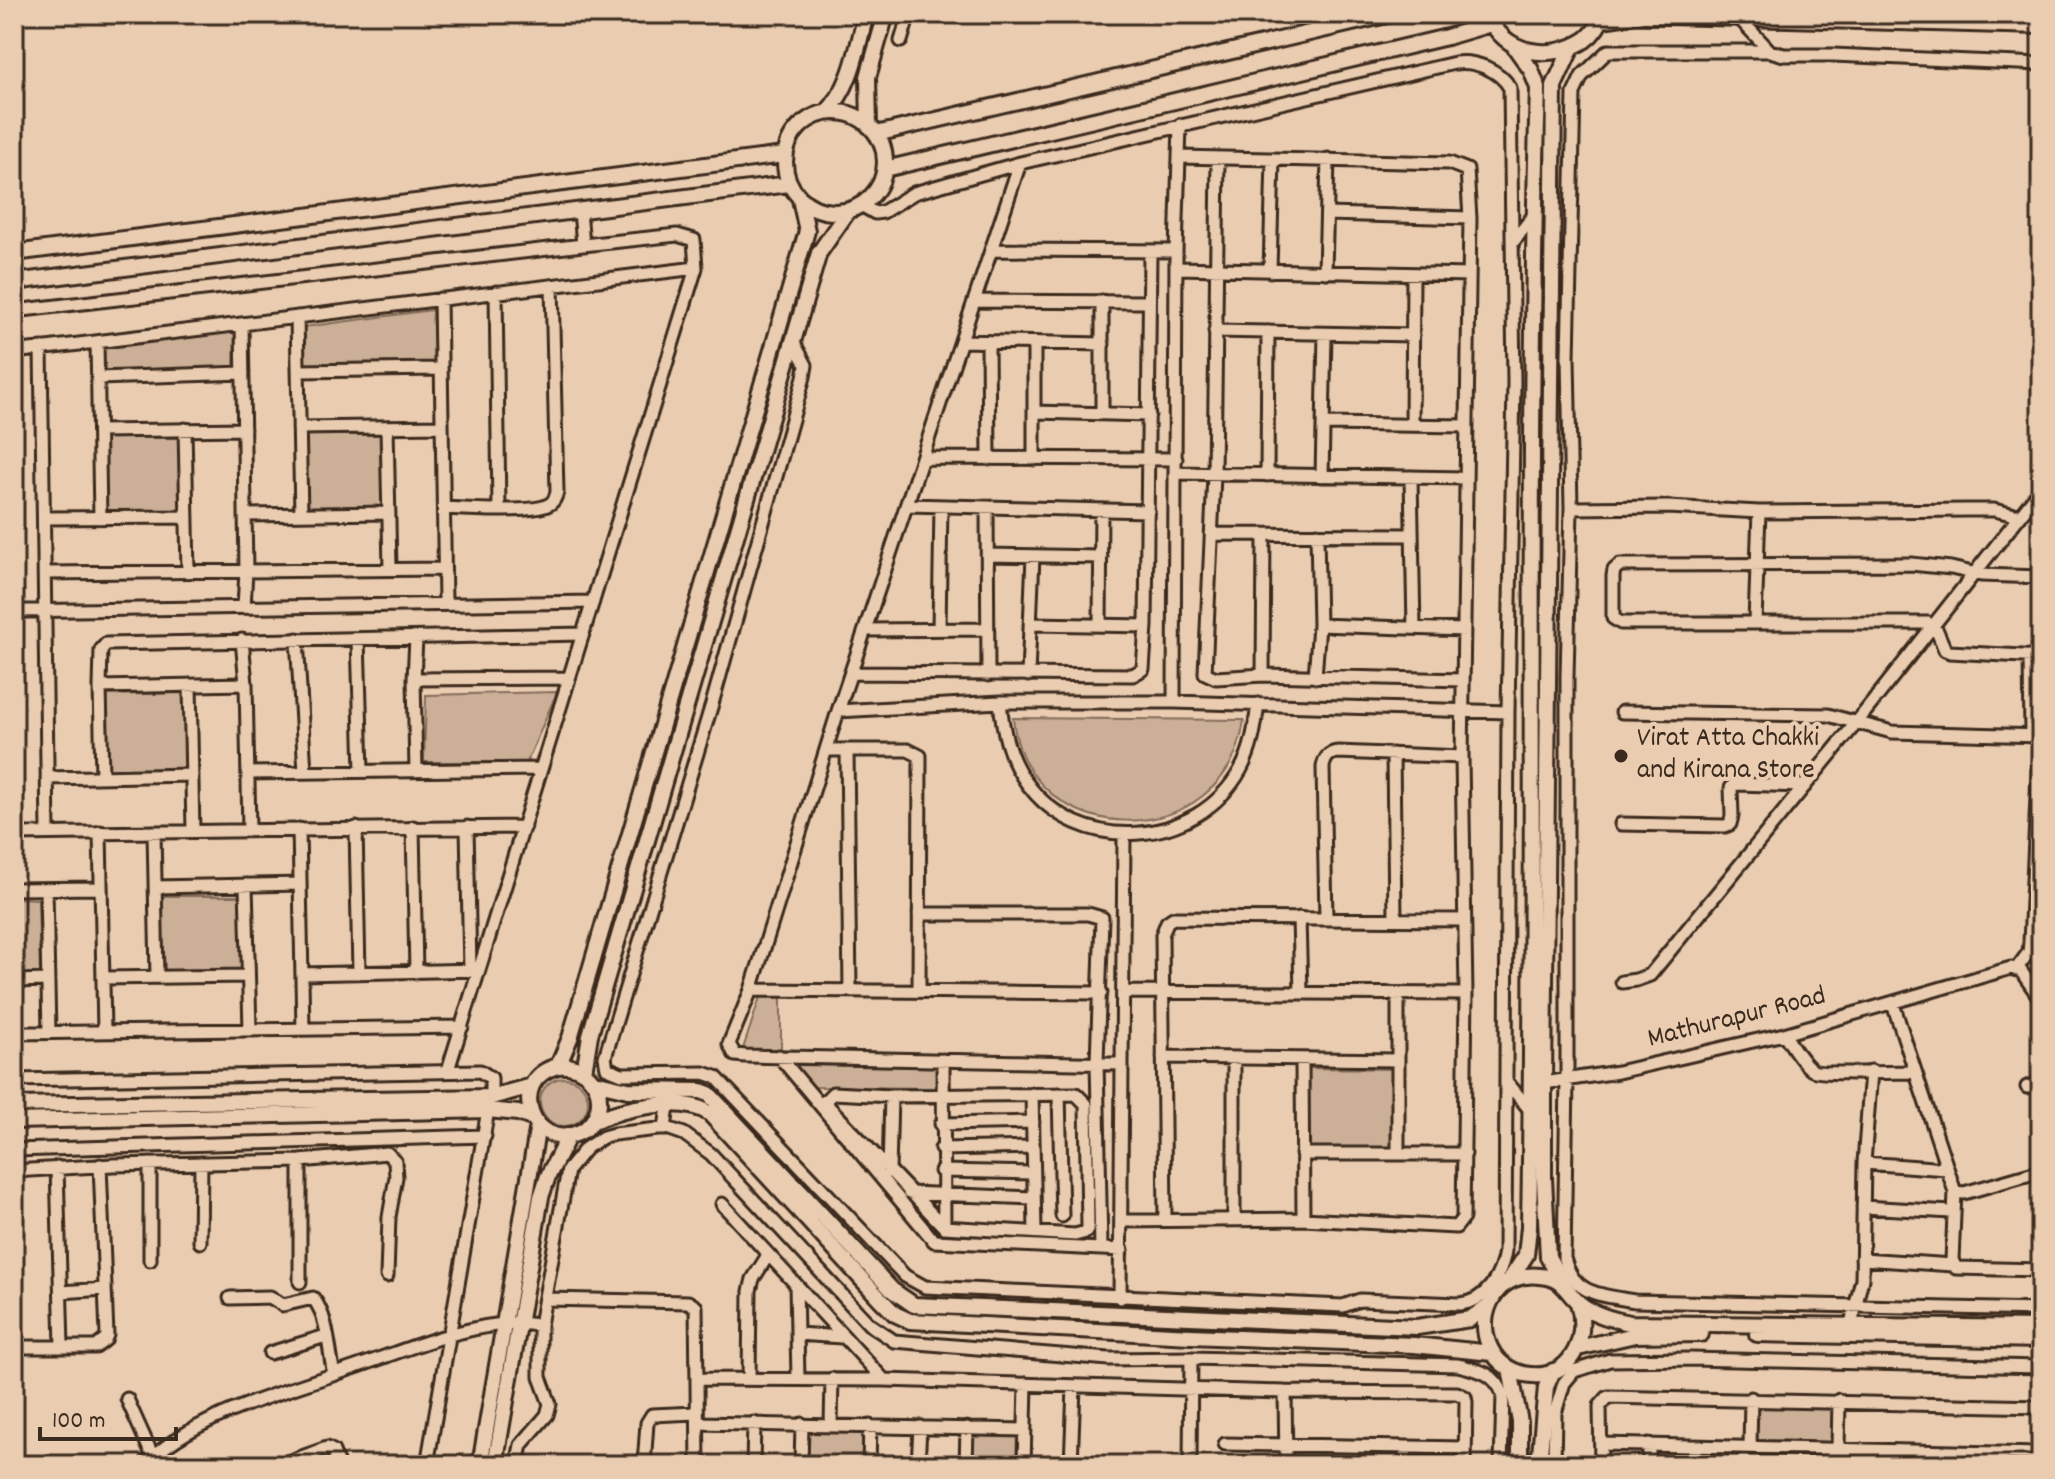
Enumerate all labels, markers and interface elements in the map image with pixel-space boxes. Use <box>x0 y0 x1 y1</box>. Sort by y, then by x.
place label: Virat Atta Chakki and Kirana Store <box>1637 720 1819 792</box>
marker: Virat Atta Chakki and Kirana Store <box>1612 747 1630 765</box>
street label: Mathurapur Road <box>1644 978 1830 1060</box>
scale bar <box>40 1391 176 1441</box>
text: 100 m <box>52 1405 105 1439</box>

